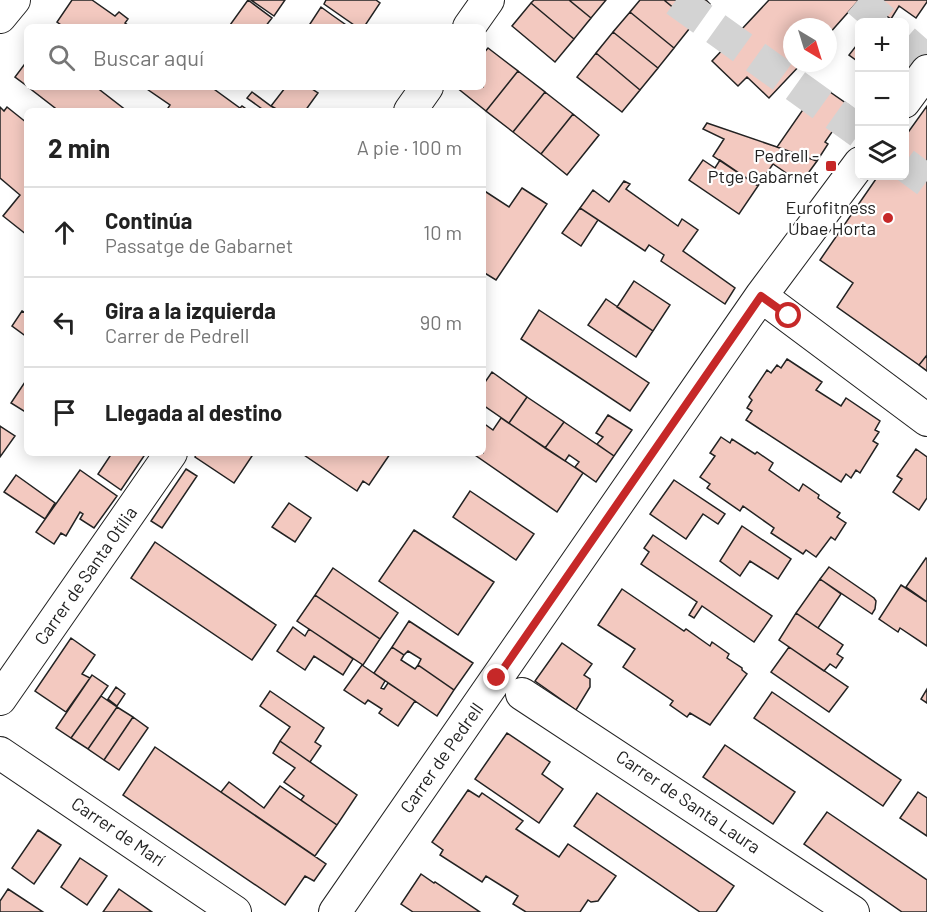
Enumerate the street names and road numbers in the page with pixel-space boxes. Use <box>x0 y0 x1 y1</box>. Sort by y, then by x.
street label: Carrer de Santa Otília <box>29 502 141 649</box>
street label: Carrer de Pedrell <box>395 698 487 817</box>
street label: Carrer de Santa Laura <box>612 745 765 858</box>
street label: Carrer de Marí <box>68 792 170 871</box>

